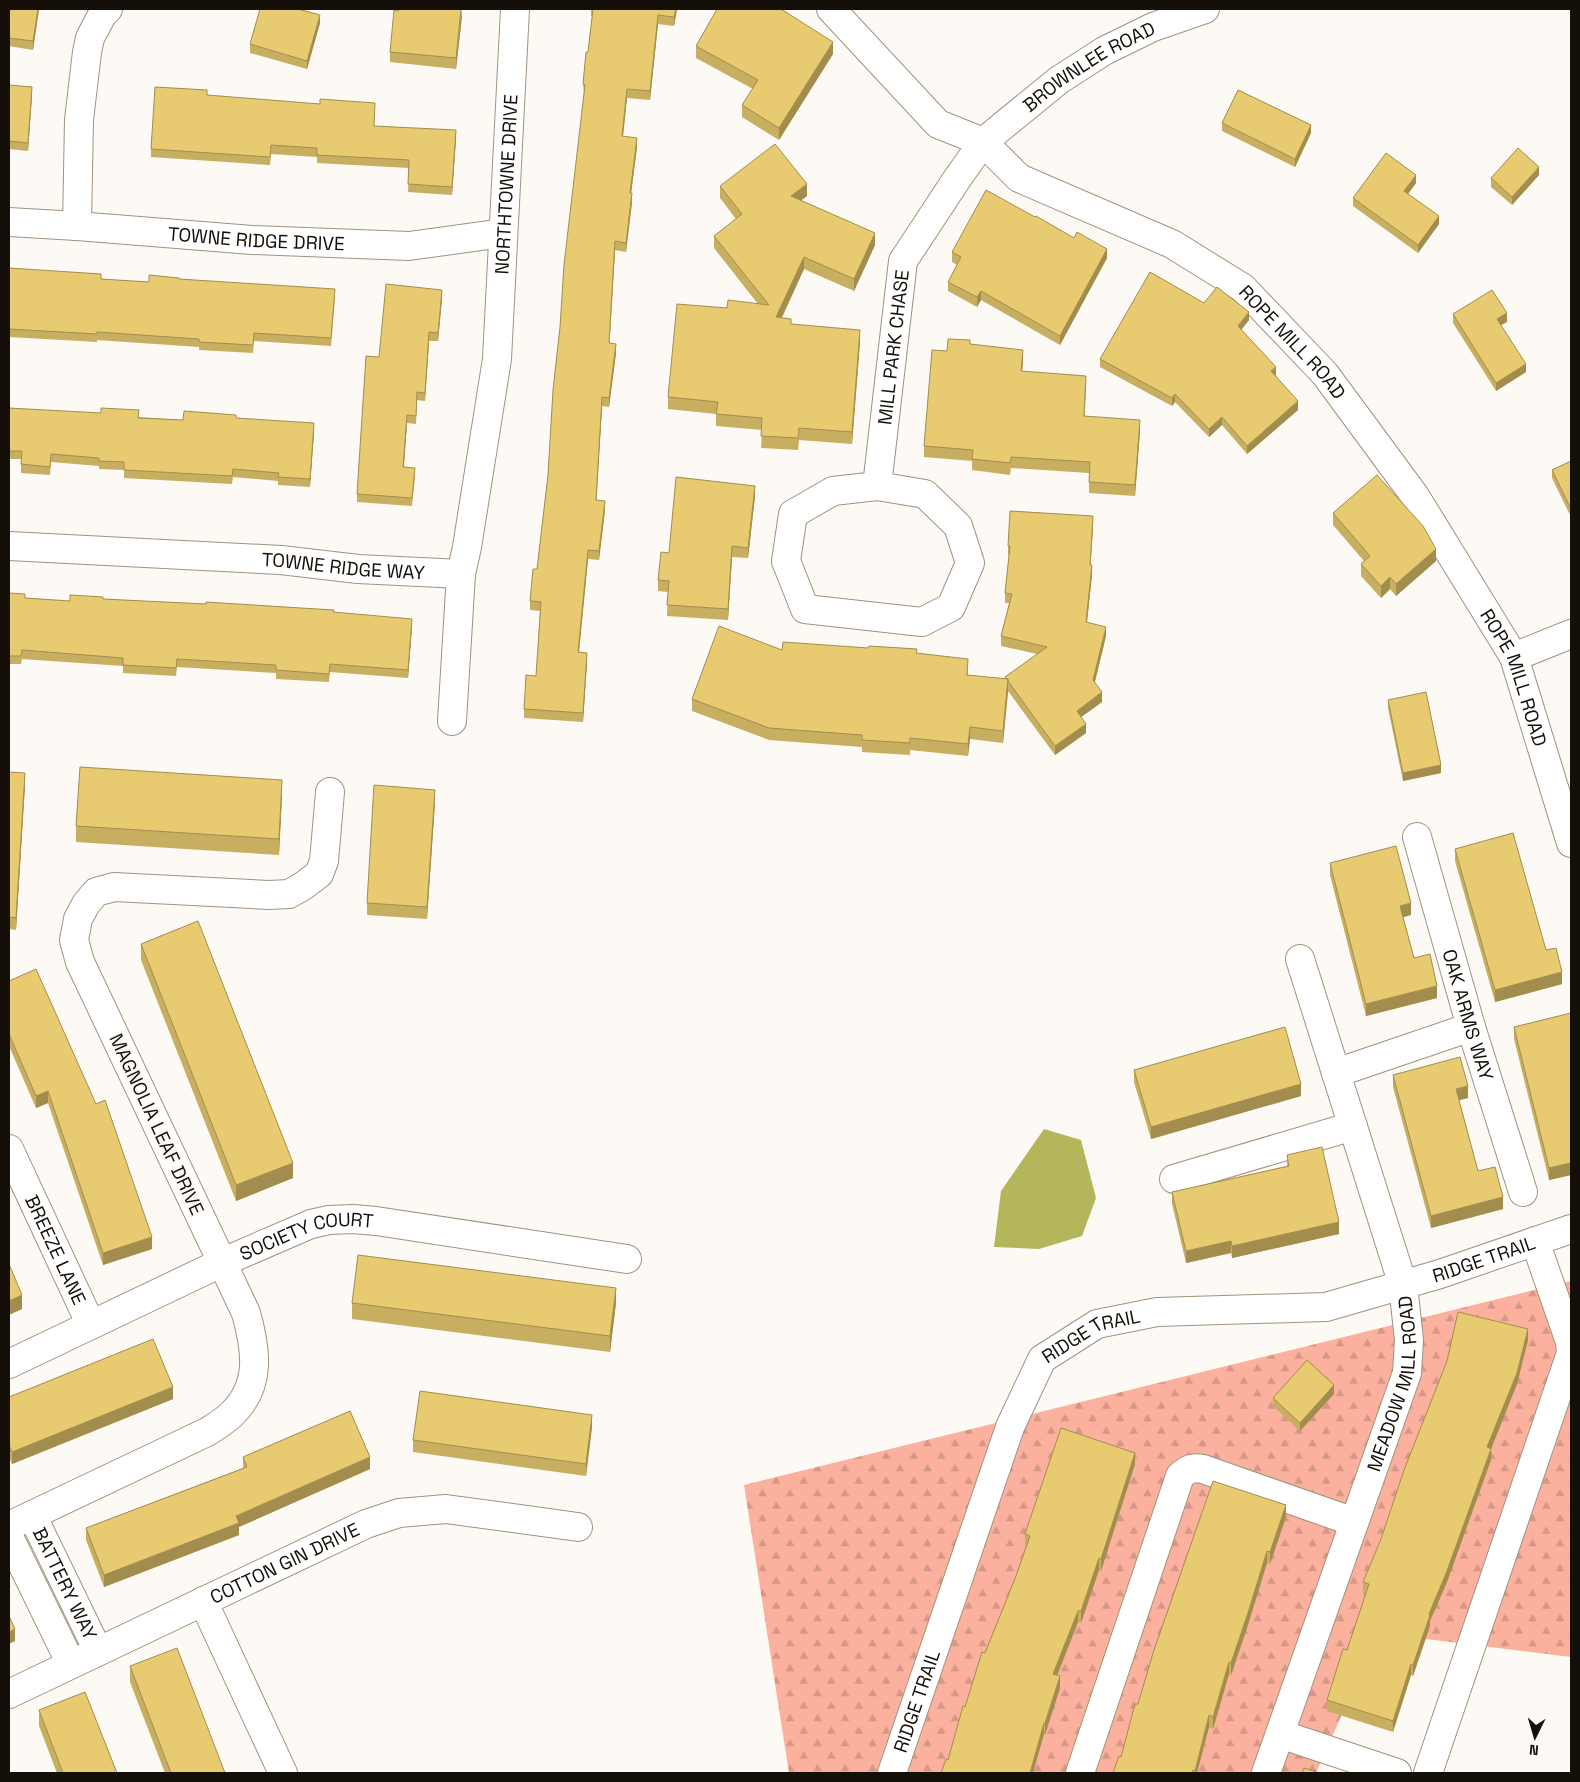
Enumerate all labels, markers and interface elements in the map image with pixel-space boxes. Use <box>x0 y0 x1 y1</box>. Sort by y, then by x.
street label: BROWNLEE ROAD <box>1018 16 1159 118</box>
street label: NORTHTOWNE DRIVE <box>489 94 524 275</box>
street label: TOWNE RIDGE DRIVE <box>167 221 345 257</box>
street label: MILL PARK CHASE <box>872 268 915 426</box>
street label: ROPE MILL ROAD <box>1233 280 1351 404</box>
street label: TOWNE RIDGE WAY <box>261 547 426 585</box>
street label: ROPE MILL ROAD <box>1474 604 1553 749</box>
street label: OAK ARMS WAY <box>1437 946 1499 1084</box>
street label: MAGNOLIA LEAF DRIVE <box>103 1029 210 1219</box>
street label: BREEZE LANE <box>19 1191 92 1309</box>
street label: SOCIETY COURT <box>236 1207 375 1266</box>
street label: RIDGE TRAIL <box>1430 1230 1539 1289</box>
street label: MEADOW MILL ROAD <box>1361 1295 1422 1475</box>
street label: RIDGE TRAIL <box>1037 1304 1142 1369</box>
street label: COTTON GIN DRIVE <box>206 1517 363 1610</box>
street label: BATTERY WAY <box>27 1523 103 1644</box>
street label: RIDGE TRAIL <box>888 1647 946 1756</box>
north arrow <box>1510 1712 1560 1762</box>
text: N <box>1528 1741 1539 1759</box>

